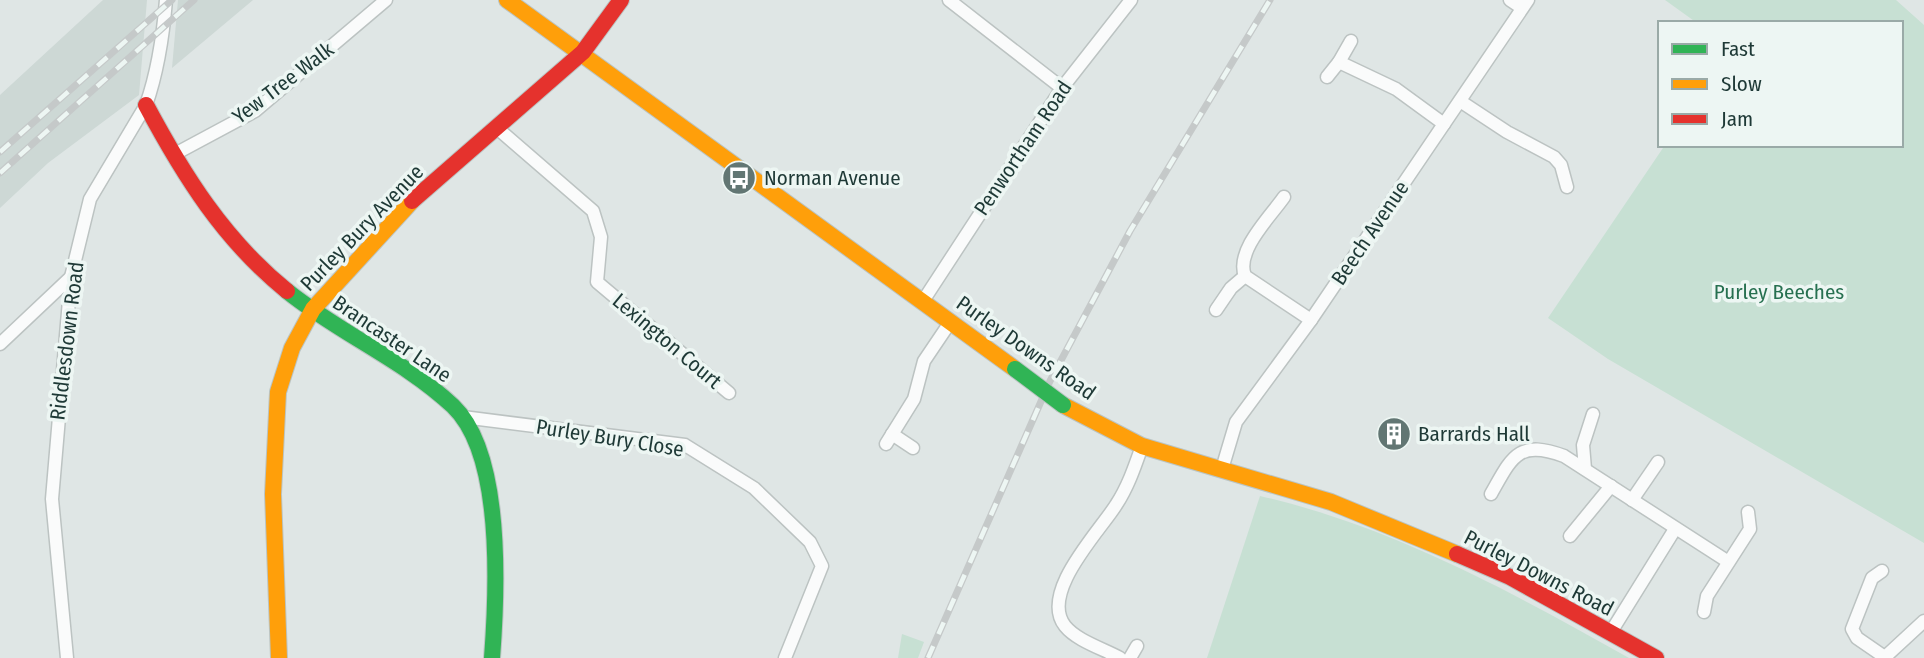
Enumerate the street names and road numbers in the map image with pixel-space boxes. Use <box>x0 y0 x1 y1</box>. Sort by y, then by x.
street label: Yew Tree Walk <box>227 36 339 130</box>
street label: Penwortham Road <box>968 76 1078 220</box>
street label: Purley Bury Avenue <box>295 159 429 297</box>
street label: Beech Avenue <box>1326 176 1414 290</box>
street label: Riddlesdown Road <box>44 260 90 422</box>
street label: Lexington Court <box>607 288 727 394</box>
street label: Brancaster Lane <box>328 290 456 388</box>
street label: Purley Downs Road <box>951 290 1101 406</box>
street label: Purley Bury Close <box>534 413 686 463</box>
street label: Purley Downs Road <box>1460 524 1618 622</box>

